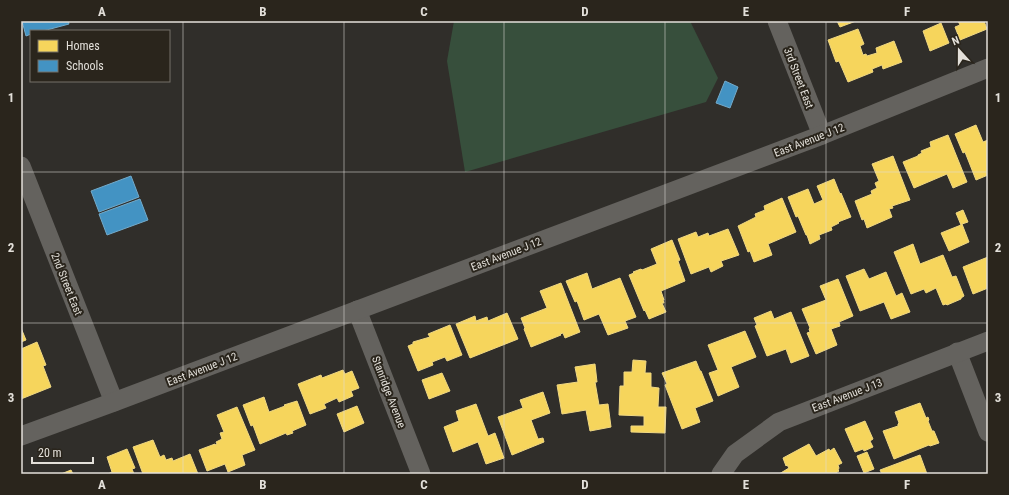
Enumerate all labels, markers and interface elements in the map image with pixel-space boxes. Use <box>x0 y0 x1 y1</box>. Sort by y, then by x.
text: A <box>98 4 106 19</box>
text: B <box>259 4 267 19</box>
text: C <box>420 4 428 19</box>
text: D <box>581 4 589 19</box>
text: E <box>743 4 750 19</box>
text: F <box>904 4 910 19</box>
legend <box>30 30 170 82</box>
north arrow <box>939 30 979 70</box>
text: N <box>950 34 961 48</box>
text: Homes <box>66 39 100 53</box>
street label: 3rd Street East <box>781 46 816 110</box>
text: Schools <box>66 59 104 73</box>
text: 1 <box>8 90 14 105</box>
text: 1 <box>995 90 1001 105</box>
street label: East Avenue J 12 <box>772 121 846 160</box>
street label: East Avenue J 12 <box>469 235 543 274</box>
text: 2 <box>8 240 15 255</box>
text: 2 <box>995 240 1002 255</box>
street label: 2nd Street East <box>48 251 85 317</box>
street label: East Avenue J 12 <box>165 350 239 389</box>
street label: Stanridge Avenue <box>369 355 408 430</box>
street label: East Avenue J 13 <box>810 376 884 415</box>
text: 3 <box>8 390 14 405</box>
text: 3 <box>995 390 1001 405</box>
scale bar <box>32 439 93 465</box>
text: 20 m <box>38 446 62 460</box>
text: A <box>98 477 106 492</box>
text: B <box>259 477 267 492</box>
text: C <box>420 477 428 492</box>
text: D <box>581 477 589 492</box>
text: E <box>743 477 750 492</box>
text: F <box>904 477 910 492</box>

